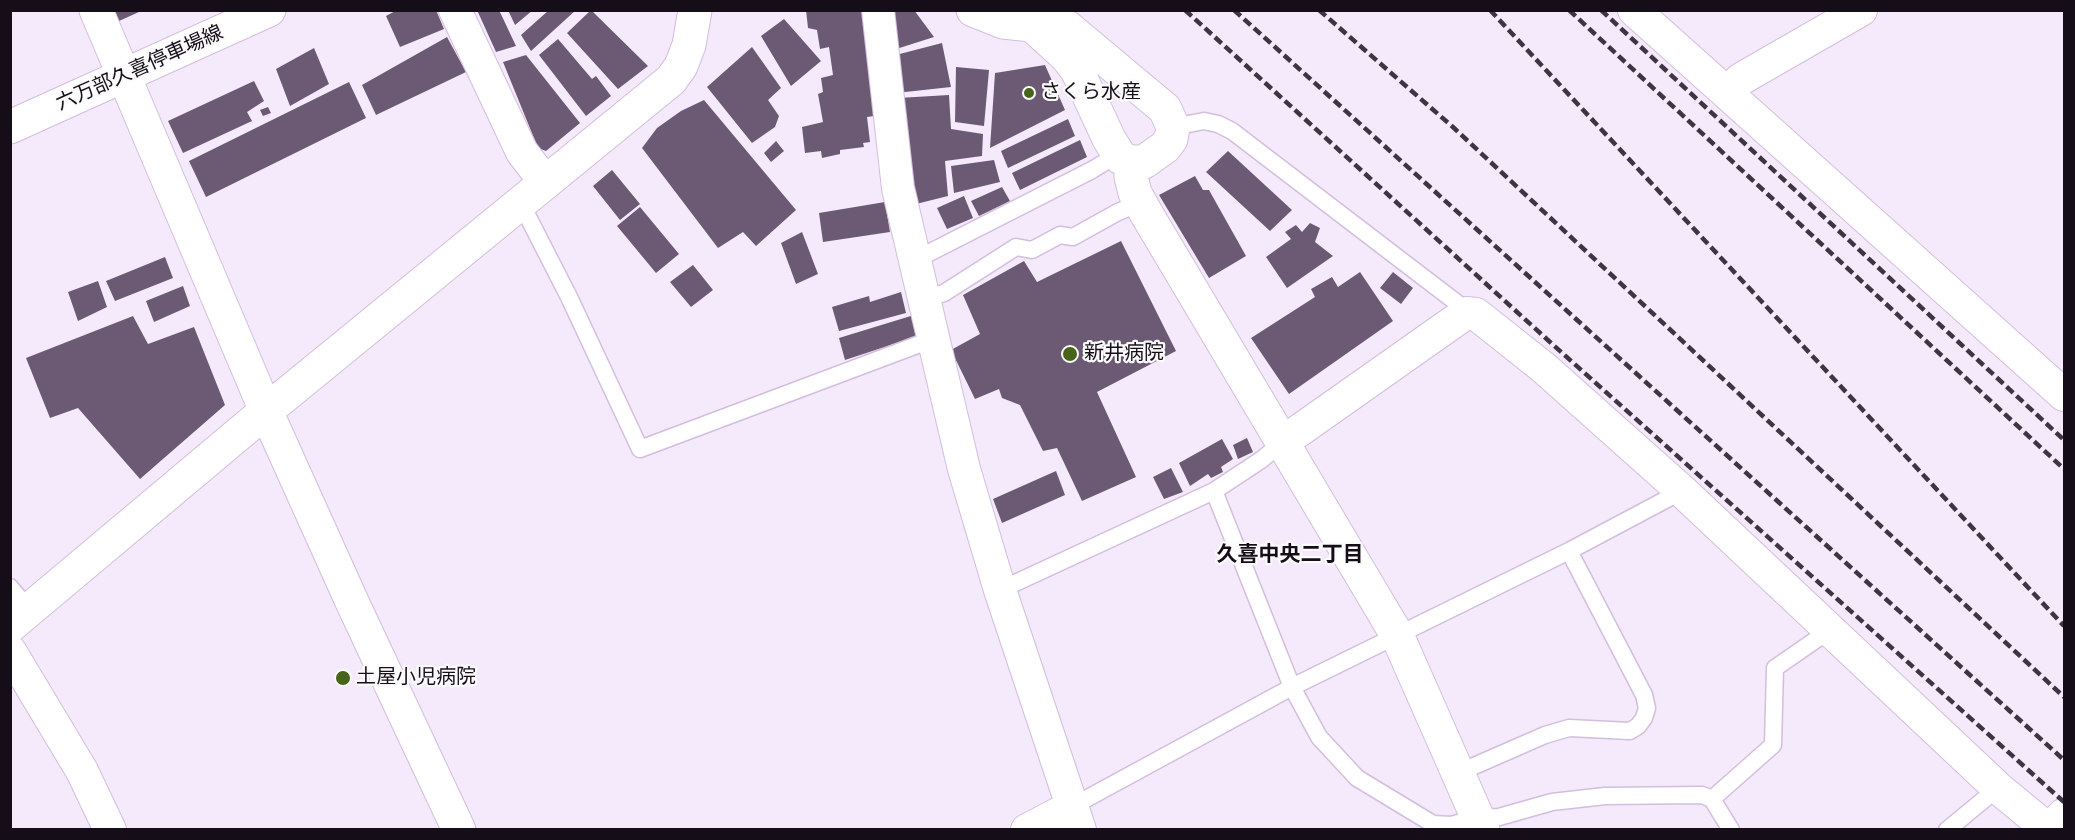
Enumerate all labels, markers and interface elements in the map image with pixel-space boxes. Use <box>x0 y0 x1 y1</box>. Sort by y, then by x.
street label: 六万部久喜停車場線 <box>53 21 227 117</box>
place label: さくら水産 <box>1041 81 1141 105</box>
marker: さくら水産 <box>1022 86 1036 100</box>
place label: 新井病院 <box>1084 342 1164 366</box>
marker: 新井病院 <box>1061 345 1079 363</box>
district label: 久喜中央二丁目 <box>1217 543 1363 569</box>
place label: 土屋小児病院 <box>356 666 476 690</box>
marker: 土屋小児病院 <box>334 669 352 687</box>

